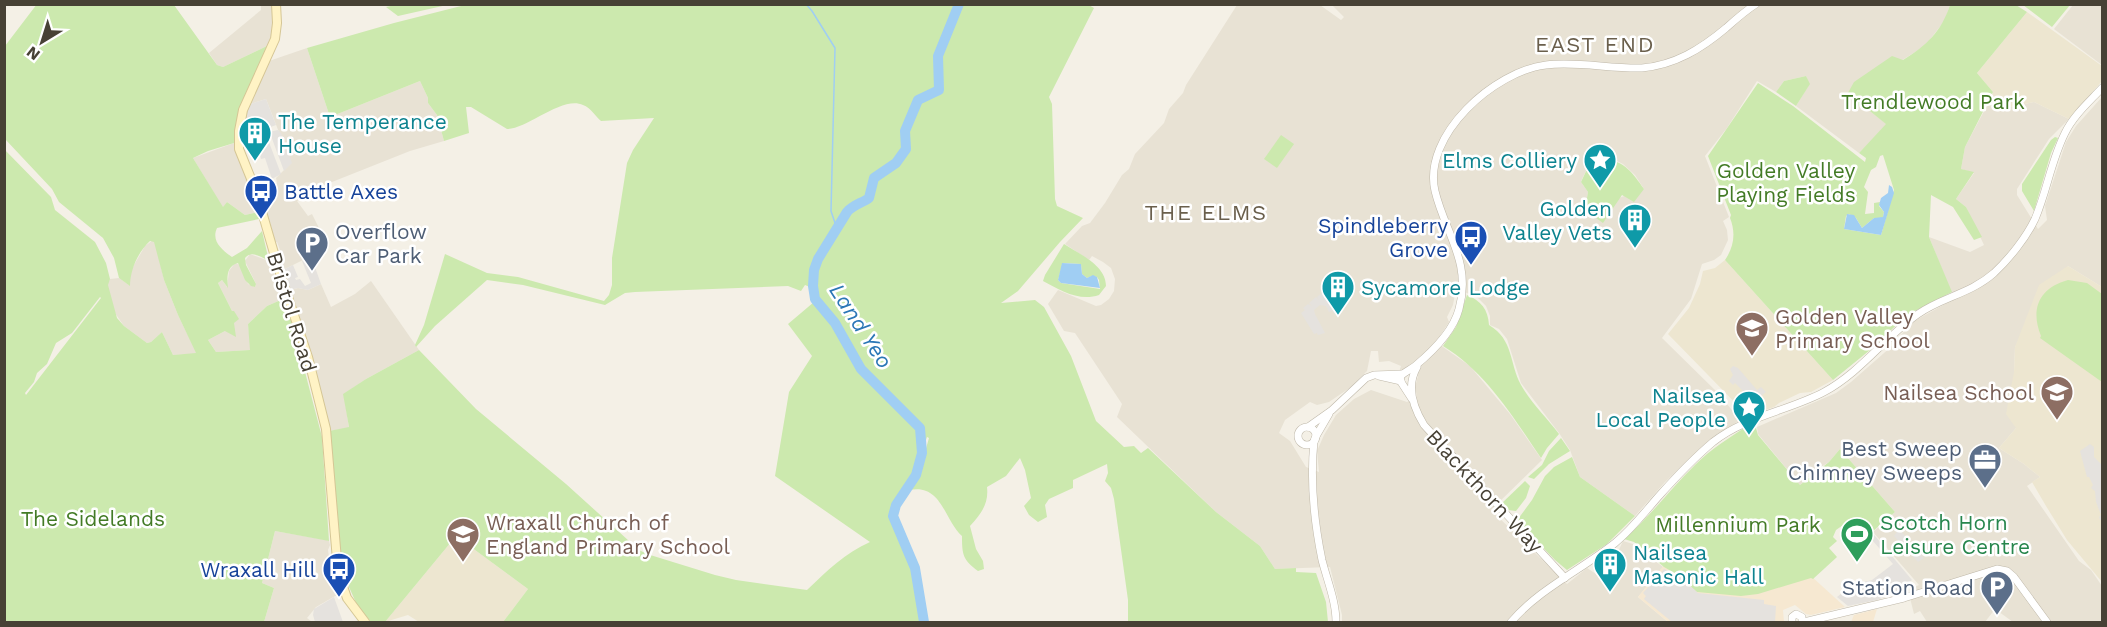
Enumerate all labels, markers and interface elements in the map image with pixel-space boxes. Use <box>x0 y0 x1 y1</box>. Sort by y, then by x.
north arrow <box>12 12 72 72</box>
district label: EAST END <box>1535 32 1655 57</box>
text: N <box>23 42 44 65</box>
park label: Trendlewood Park <box>1841 89 2025 114</box>
place label: The Temperance House <box>278 109 447 158</box>
building icon: The Temperance House <box>237 115 273 162</box>
place icon: Elms Colliery <box>1582 142 1618 189</box>
place label: Elms Colliery <box>1442 148 1577 173</box>
park label: Golden Valley Playing Fields <box>1716 158 1856 207</box>
bus stop icon: Battle Axes <box>243 173 279 220</box>
place label: Battle Axes <box>284 179 398 204</box>
place label: Golden Valley Vets <box>1502 196 1612 245</box>
district label: THE ELMS <box>1144 200 1268 225</box>
building icon: Golden Valley Vets <box>1617 202 1653 249</box>
place label: Spindleberry Grove <box>1318 213 1448 262</box>
place label: Overflow Car Park <box>335 219 427 268</box>
bus stop icon: Spindleberry Grove <box>1453 219 1489 266</box>
parking icon: Overflow Car Park <box>294 225 330 272</box>
street label: Bristol Road <box>262 249 322 375</box>
building icon: Sycamore Lodge <box>1320 269 1356 316</box>
place label: Sycamore Lodge <box>1361 275 1530 300</box>
water label: Land Yeo <box>824 279 898 373</box>
place label: Golden Valley Primary School <box>1775 304 1930 353</box>
school or university icon: Golden Valley Primary School <box>1734 310 1770 357</box>
school or university icon: Nailsea School <box>2039 374 2075 421</box>
place label: Nailsea School <box>1883 380 2035 405</box>
place label: Nailsea Local People <box>1596 383 1726 432</box>
place icon: Nailsea Local People <box>1731 389 1767 436</box>
street label: Blackthorn Way <box>1421 424 1549 558</box>
place label: Best Sweep Chimney Sweeps <box>1788 436 1962 485</box>
office icon: Best Sweep Chimney Sweeps <box>1967 442 2003 489</box>
park label: The Sidelands <box>21 506 165 531</box>
place label: Wraxall Church of England Primary School <box>486 510 731 559</box>
place label: Scotch Horn Leisure Centre <box>1880 510 2030 559</box>
park label: Millennium Park <box>1655 512 1821 537</box>
school or university icon: Wraxall Church of England Primary School <box>445 516 481 563</box>
sports icon: Scotch Horn Leisure Centre <box>1839 516 1875 563</box>
place label: Nailsea Masonic Hall <box>1633 540 1764 589</box>
building icon: Nailsea Masonic Hall <box>1592 546 1628 593</box>
bus stop icon: Wraxall Hill <box>321 551 357 598</box>
place label: Wraxall Hill <box>200 557 317 582</box>
parking icon: Station Road <box>1979 569 2015 616</box>
place label: Station Road <box>1842 575 1974 600</box>

